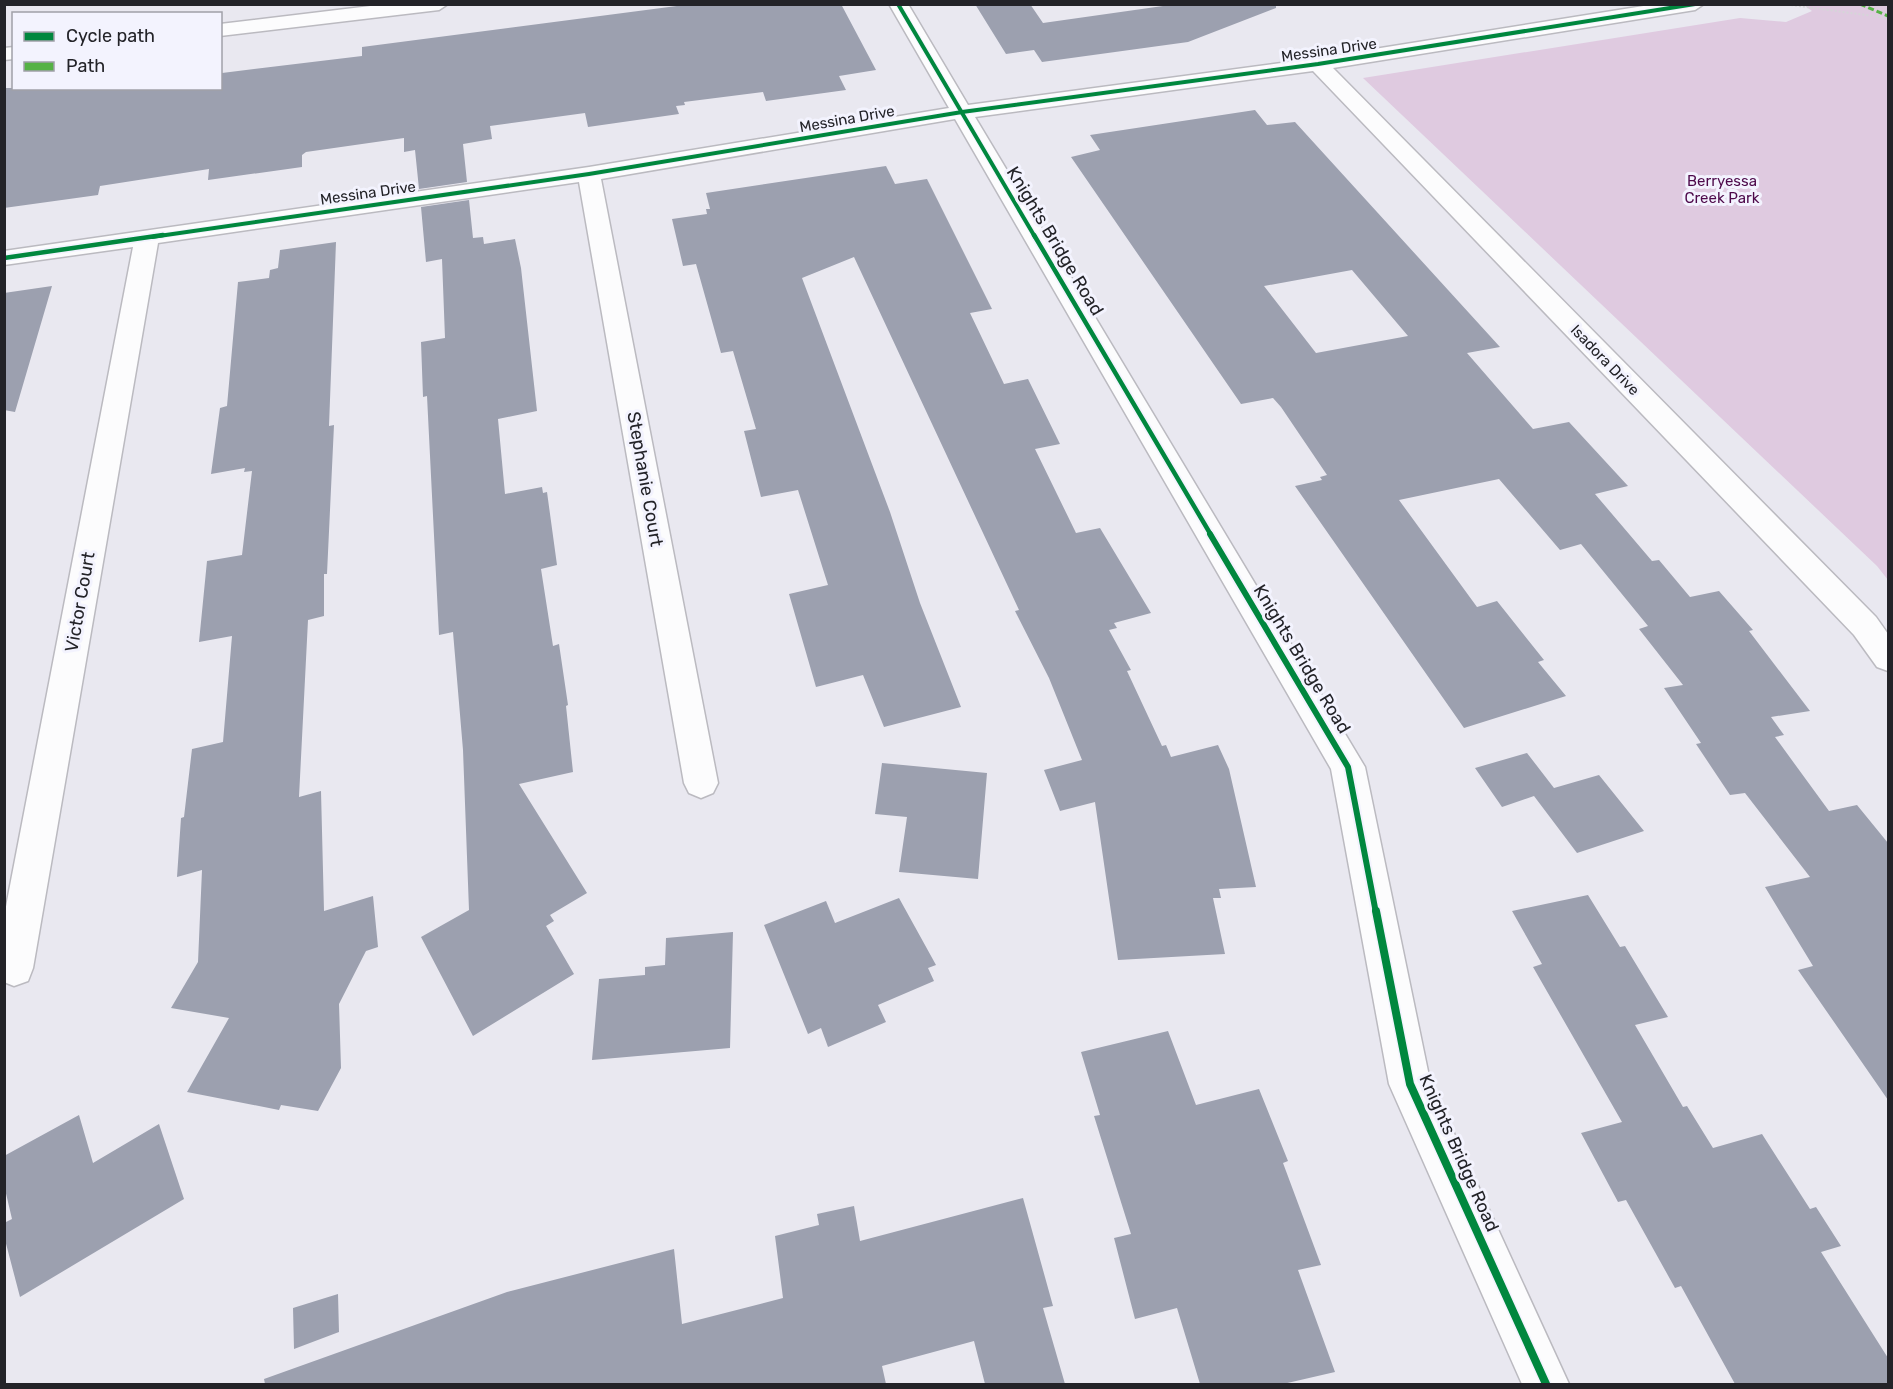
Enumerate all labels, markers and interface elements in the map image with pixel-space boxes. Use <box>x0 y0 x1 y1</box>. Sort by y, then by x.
legend <box>12 12 222 90</box>
text: Cycle path <box>66 25 155 47</box>
street label: Messina Drive <box>1280 34 1378 66</box>
text: Path <box>66 55 105 77</box>
street label: Messina Drive <box>798 102 896 136</box>
street label: Knights Bridge Road <box>1002 162 1108 320</box>
park label: Berryessa Creek Park <box>1685 172 1760 207</box>
street label: Messina Drive <box>319 177 417 209</box>
street label: Isadora Drive <box>1567 321 1643 399</box>
street label: Stephanie Court <box>622 410 668 548</box>
street label: Victor Court <box>60 550 100 654</box>
street label: Knights Bridge Road <box>1249 580 1355 738</box>
street label: Knights Bridge Road <box>1414 1071 1504 1235</box>

